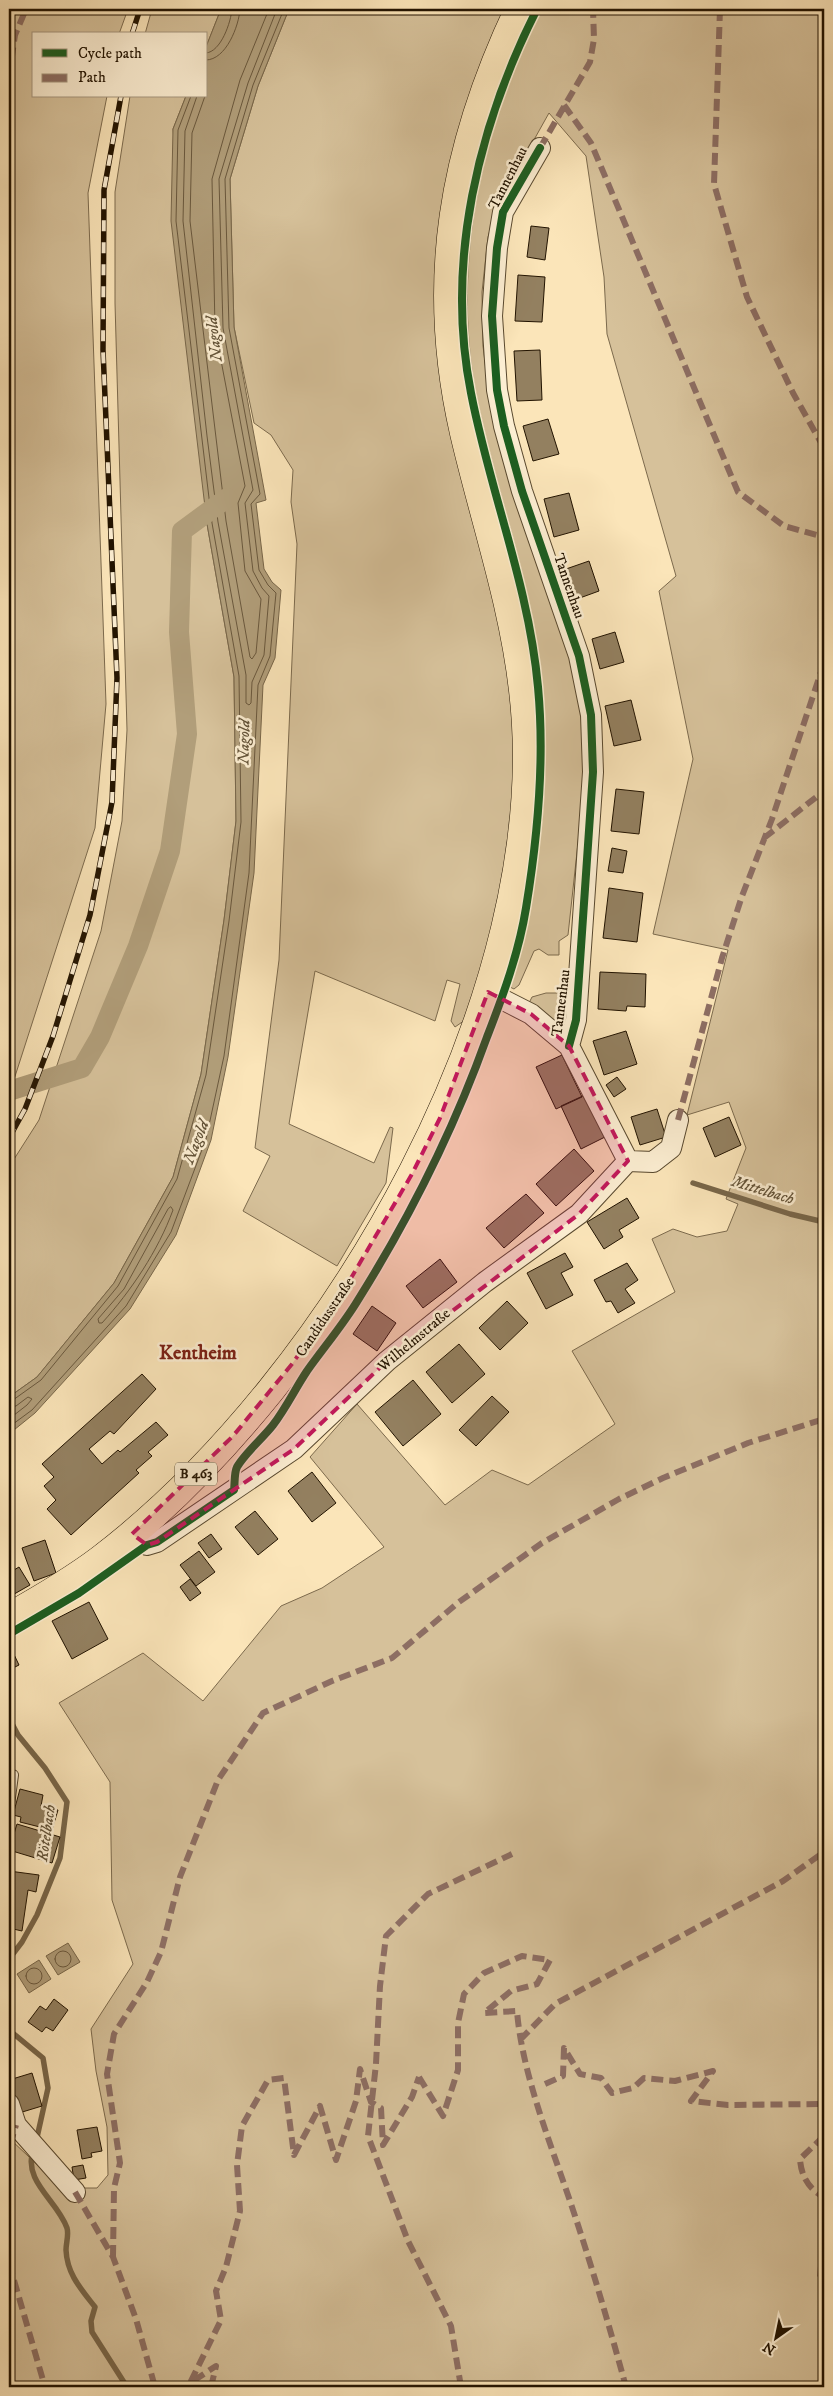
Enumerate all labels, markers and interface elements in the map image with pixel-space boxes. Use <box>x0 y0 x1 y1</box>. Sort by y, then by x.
legend <box>32 32 208 98</box>
text: Cycle path <box>78 44 142 63</box>
text: Path <box>78 68 106 87</box>
street label: Tannenhau <box>484 144 532 212</box>
water label: Nagold <box>201 313 227 364</box>
street label: Tannenhau <box>549 551 589 621</box>
water label: Nagold <box>234 717 254 766</box>
street label: Tannenhau <box>547 968 575 1038</box>
water label: Nagold <box>178 1115 214 1167</box>
water label: Mittelbach <box>728 1171 797 1209</box>
street label: Candidusstraße <box>291 1273 359 1361</box>
street label: Wilhelmstraße <box>373 1304 454 1377</box>
district label: Kentheim <box>159 1341 237 1366</box>
road number: B 463 <box>175 1462 217 1486</box>
water label: Rötelbach <box>32 1803 60 1864</box>
north arrow <box>750 2314 800 2364</box>
text: N <box>759 2337 779 2359</box>

